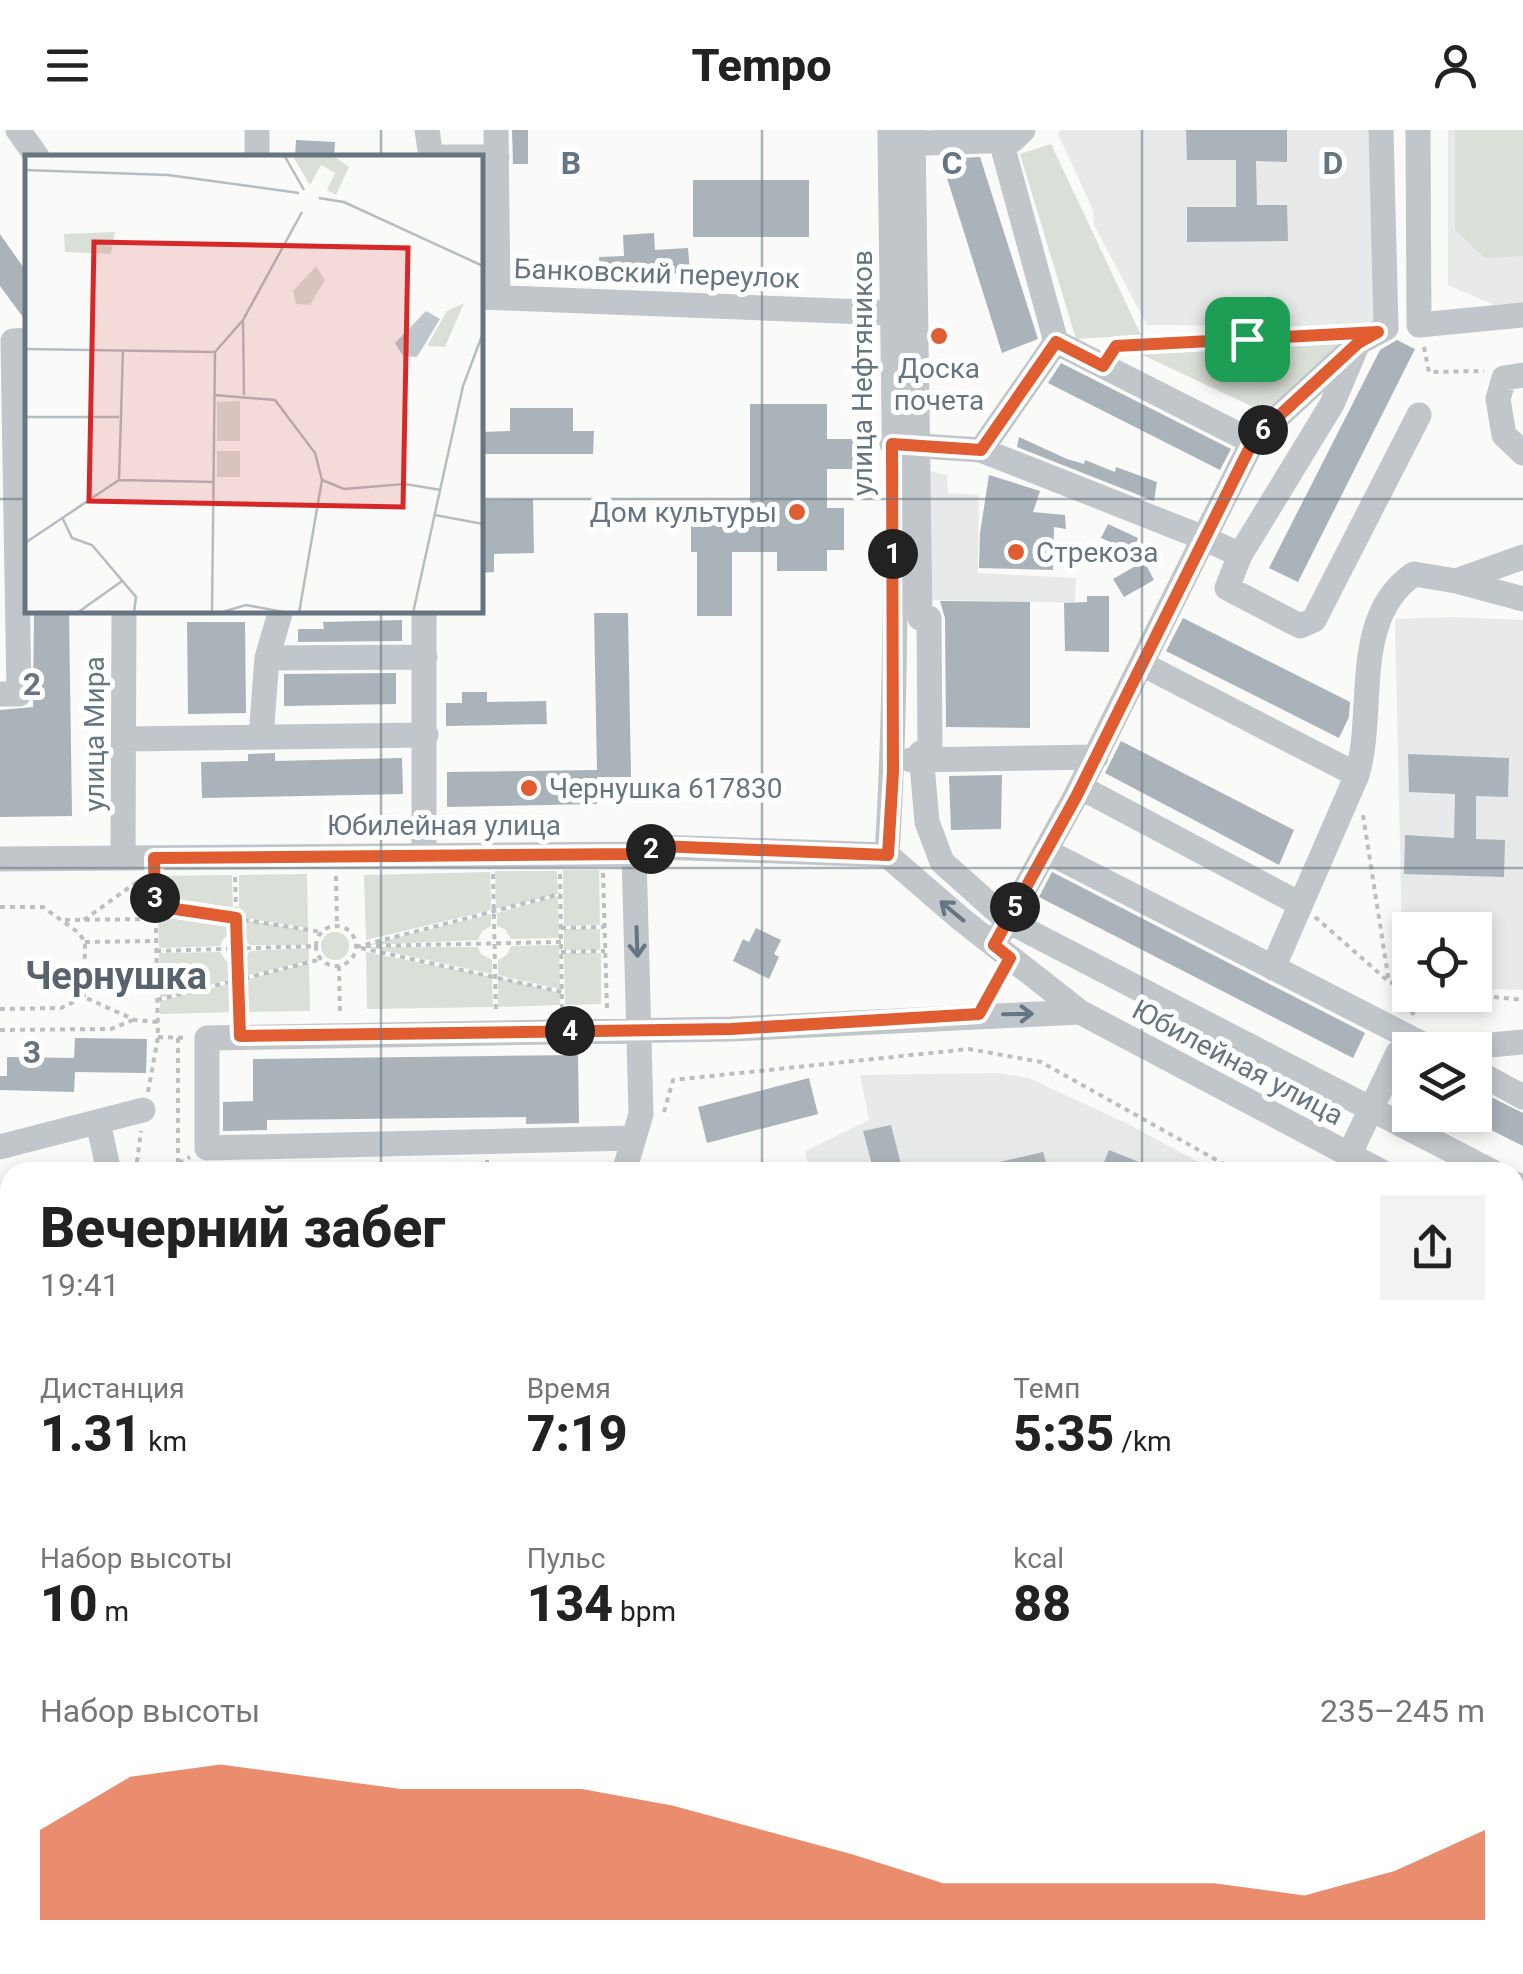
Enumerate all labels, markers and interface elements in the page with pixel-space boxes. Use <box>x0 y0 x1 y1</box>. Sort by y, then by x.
icon: menu <box>40 38 95 93</box>
icon: person <box>1428 38 1483 93</box>
text: Tempo <box>691 39 832 92</box>
text: B <box>561 144 581 182</box>
text: C <box>942 144 962 182</box>
text: D <box>1323 144 1343 182</box>
inset map <box>25 155 482 612</box>
street label: улица Нефтяников <box>846 250 879 496</box>
street label: Банковский переулок <box>513 252 801 295</box>
pin <box>1205 297 1290 382</box>
icon: arrive <box>1220 312 1275 367</box>
marker: Доска почета <box>928 325 950 347</box>
place label: Доска почета <box>894 352 984 417</box>
pin: 6 <box>1238 405 1288 455</box>
text: 6 <box>1255 413 1271 446</box>
place label: Дом культуры <box>590 496 777 529</box>
marker: Дом культуры <box>786 501 808 523</box>
pin: 1 <box>868 529 918 579</box>
place label: Стрекоза <box>1036 536 1159 569</box>
text: 1 <box>885 537 901 570</box>
marker: Стрекоза <box>1005 541 1027 563</box>
street label: улица Мира <box>78 656 111 812</box>
text: 2 <box>23 665 41 703</box>
place label: Чернушка 617830 <box>549 772 783 805</box>
marker: Чернушка 617830 <box>518 777 540 799</box>
street label: Юбилейная улица <box>327 809 561 842</box>
pin: 2 <box>626 824 676 874</box>
text: 2 <box>643 832 659 865</box>
pin: 3 <box>130 873 180 923</box>
text: 3 <box>147 881 163 914</box>
pin: 5 <box>990 882 1040 932</box>
text: 5 <box>1007 890 1023 923</box>
one-way arrow <box>940 901 966 923</box>
map controls <box>1392 912 1492 1132</box>
button: locate <box>1392 912 1492 1012</box>
one-way arrow <box>628 925 647 957</box>
district label: Чернушка <box>25 954 207 998</box>
street label: Юбилейная улица <box>1127 993 1349 1132</box>
one-way arrow <box>1001 1004 1033 1023</box>
pin: 4 <box>545 1006 595 1056</box>
text: 4 <box>562 1014 578 1047</box>
button: layers <box>1392 1032 1492 1132</box>
text: 3 <box>23 1033 41 1071</box>
button: share <box>1380 1195 1485 1300</box>
text: Вечерний забег <box>40 1196 445 1260</box>
text: 19:41 <box>40 1266 120 1304</box>
text: Дистанция <box>40 1372 185 1405</box>
text: Время <box>527 1372 611 1405</box>
text: Темп <box>1013 1372 1080 1405</box>
text: 1.31 <box>40 1405 141 1463</box>
text: 7:19 <box>527 1405 628 1463</box>
text: 5:35 <box>1013 1405 1114 1463</box>
text: km <box>141 1425 187 1458</box>
text: /km <box>1114 1425 1172 1458</box>
text: Набор высоты <box>40 1542 233 1575</box>
text: Пульс <box>527 1542 605 1575</box>
text: kcal <box>1013 1542 1064 1575</box>
text: 10 <box>40 1575 98 1633</box>
text: 134 <box>527 1575 613 1633</box>
text: 88 <box>1013 1575 1071 1633</box>
text: m <box>98 1595 129 1628</box>
text: bpm <box>613 1595 676 1628</box>
text: Набор высоты <box>40 1692 260 1730</box>
text: 235–245 m <box>1320 1692 1485 1730</box>

